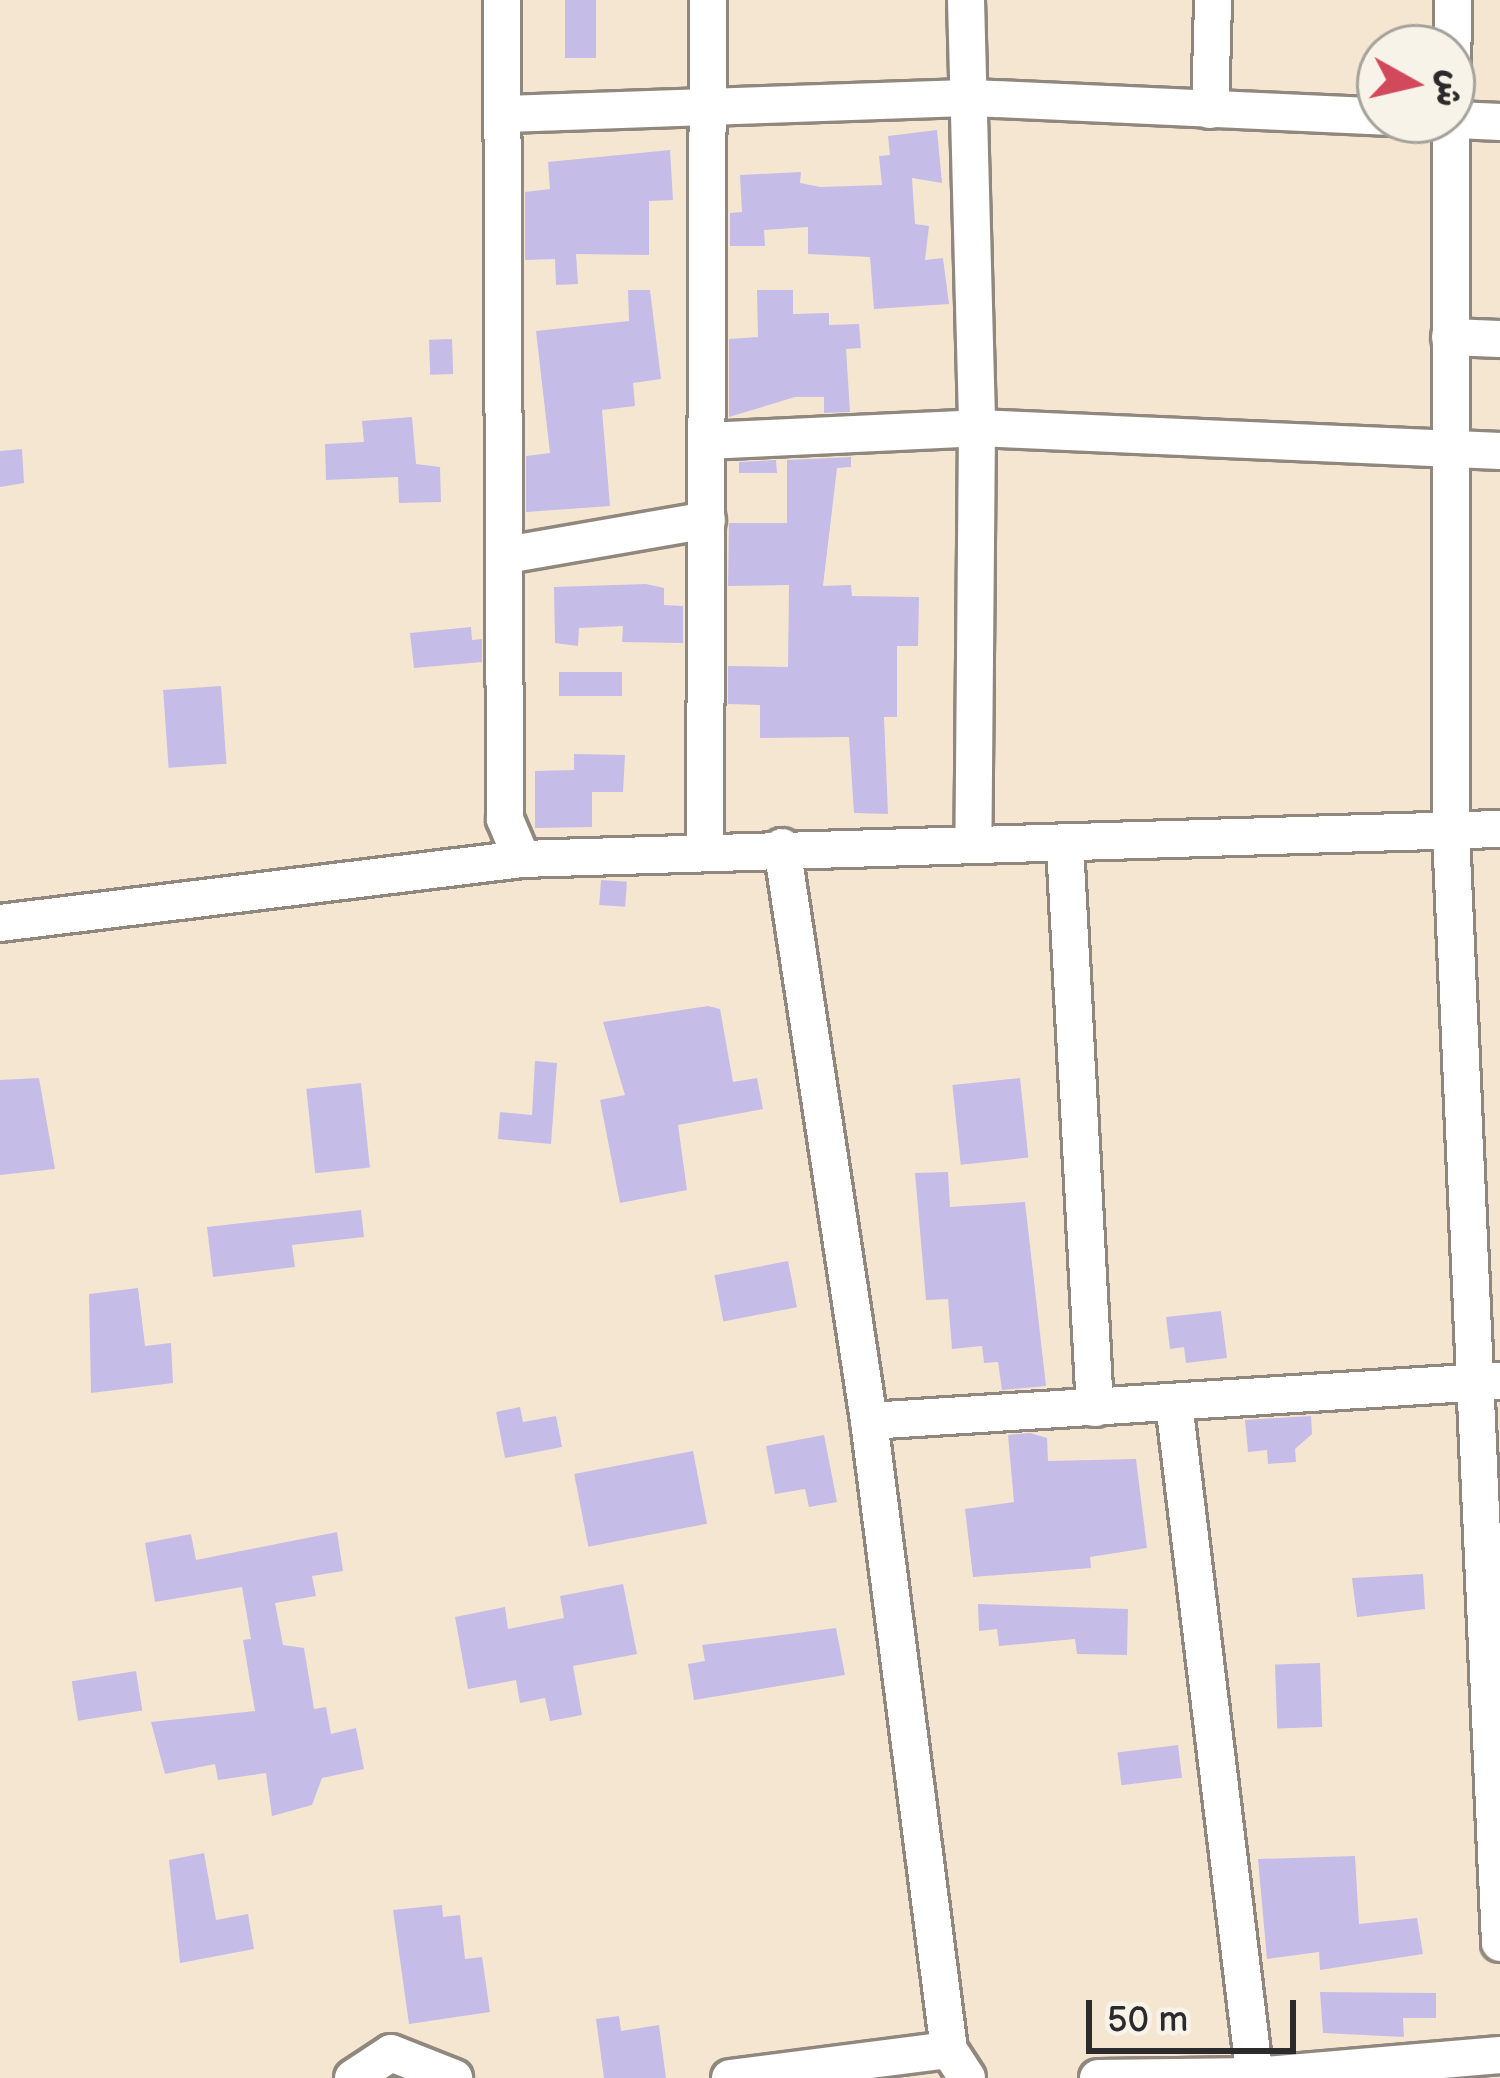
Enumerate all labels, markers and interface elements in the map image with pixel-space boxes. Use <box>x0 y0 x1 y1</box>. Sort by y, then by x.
north arrow <box>1356 24 1476 144</box>
text: ش <box>1426 68 1471 109</box>
scale bar <box>1092 1976 1302 2050</box>
text: 50 m <box>1107 1999 1188 2042</box>

